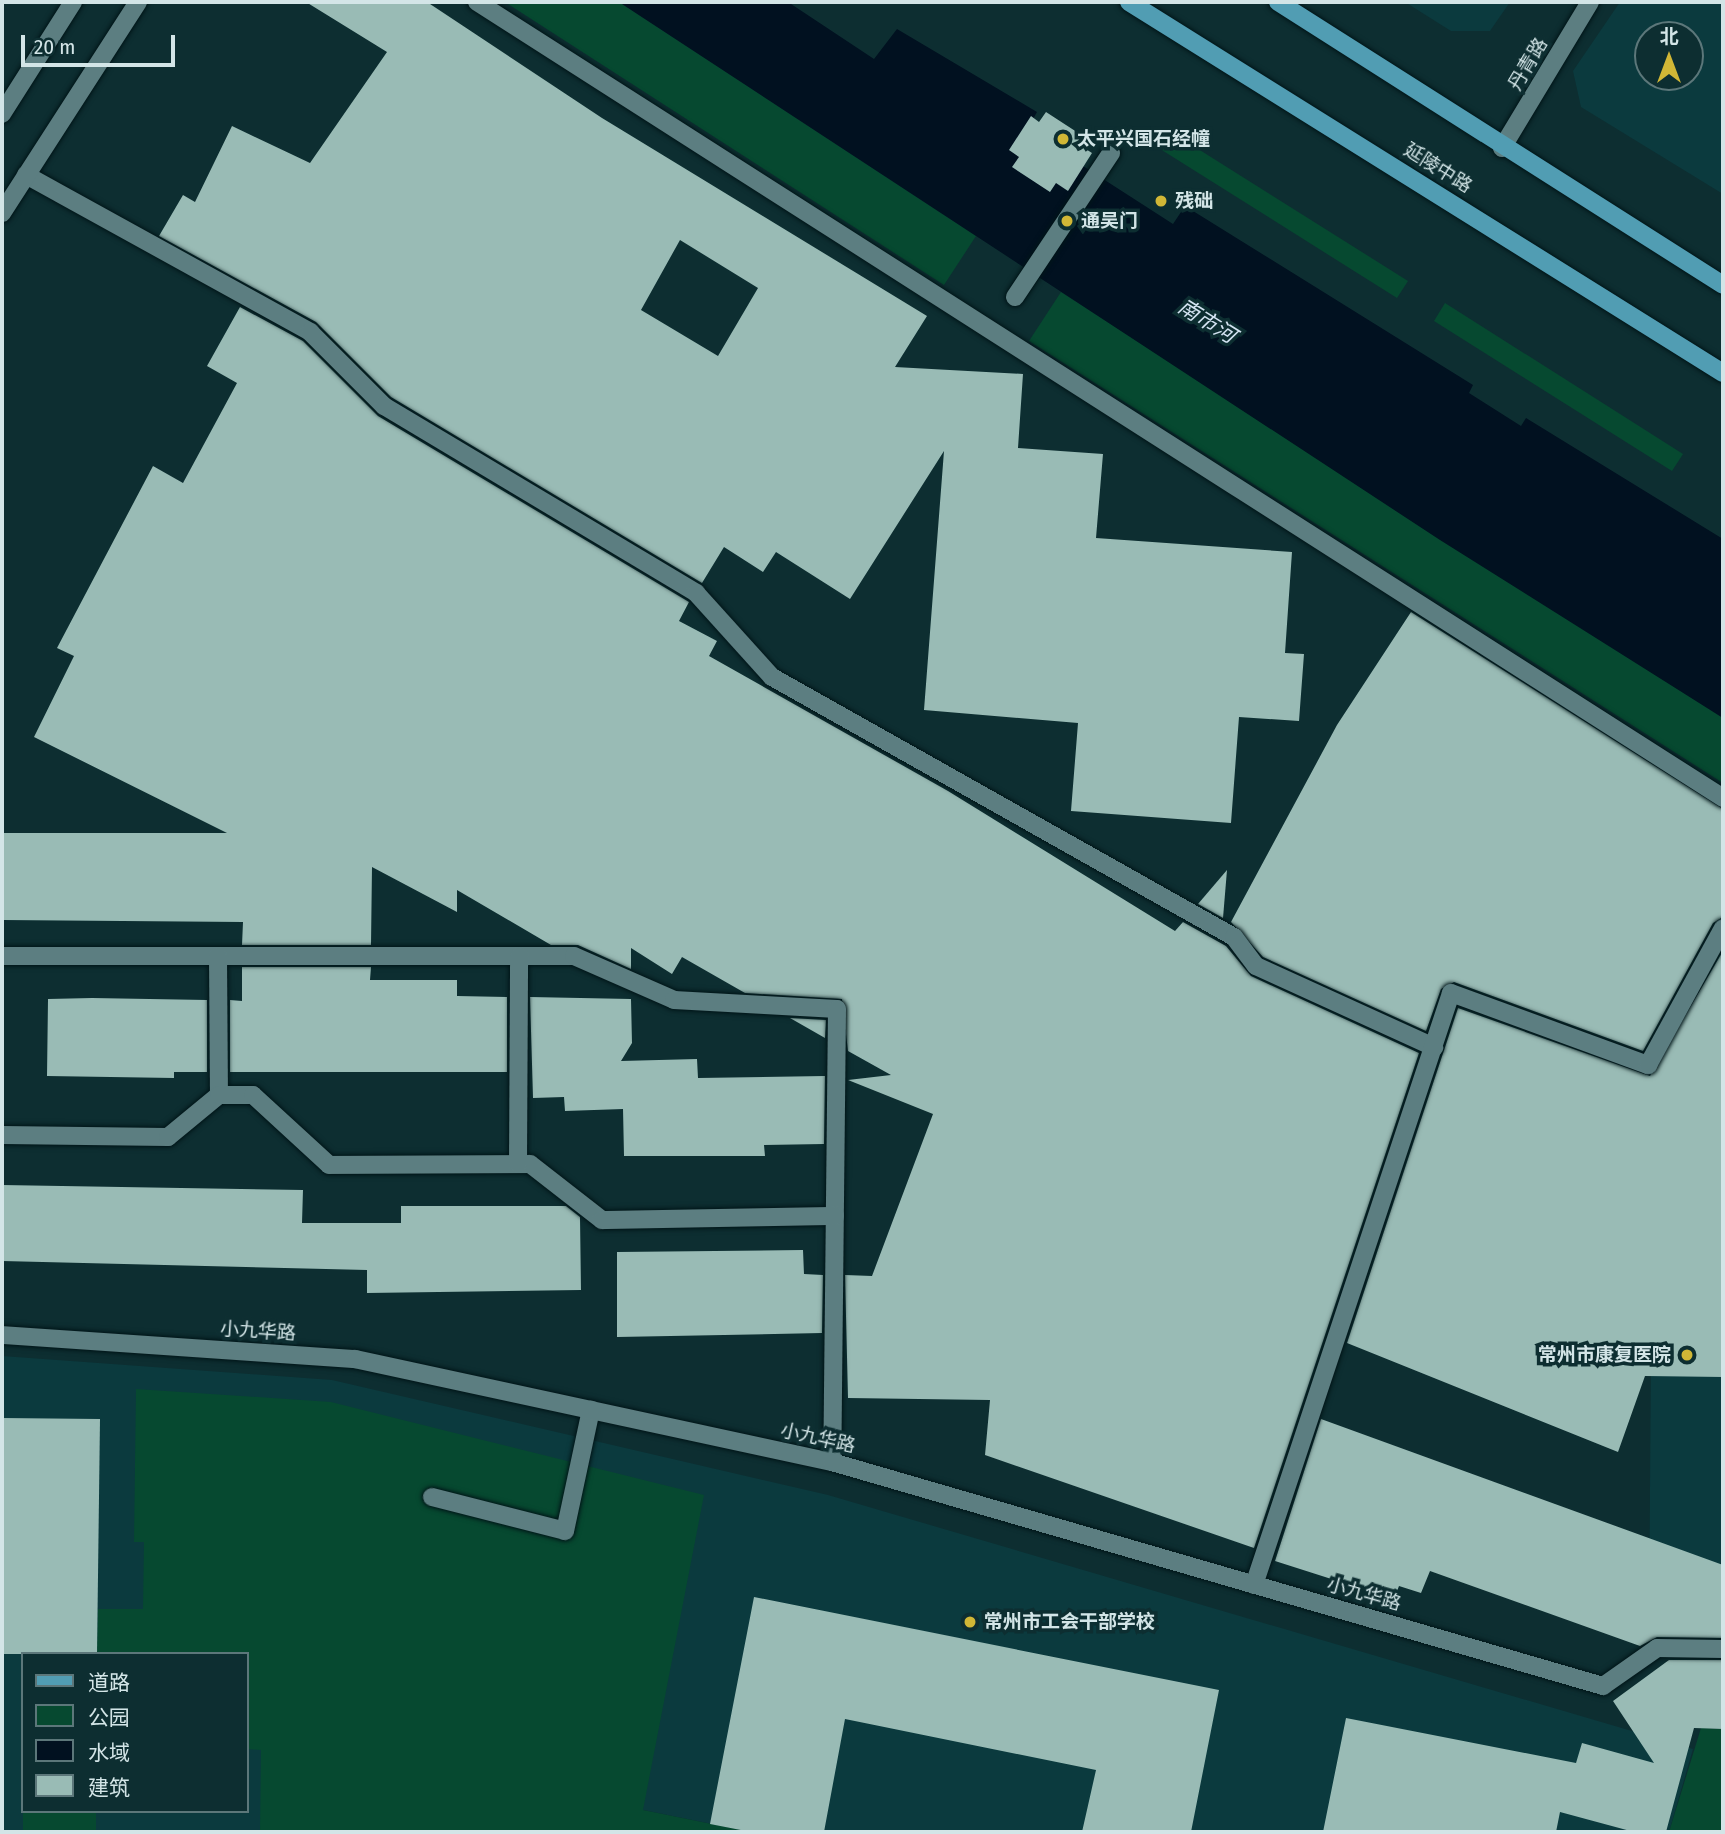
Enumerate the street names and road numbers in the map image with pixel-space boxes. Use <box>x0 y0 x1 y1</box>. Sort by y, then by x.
street label: 丹青路 <box>1504 34 1552 94</box>
street label: 延陵中路 <box>1400 138 1476 198</box>
street label: 小九华路 <box>219 1317 297 1345</box>
street label: 小九华路 <box>778 1418 858 1458</box>
street label: 小九华路 <box>1324 1573 1404 1615</box>

